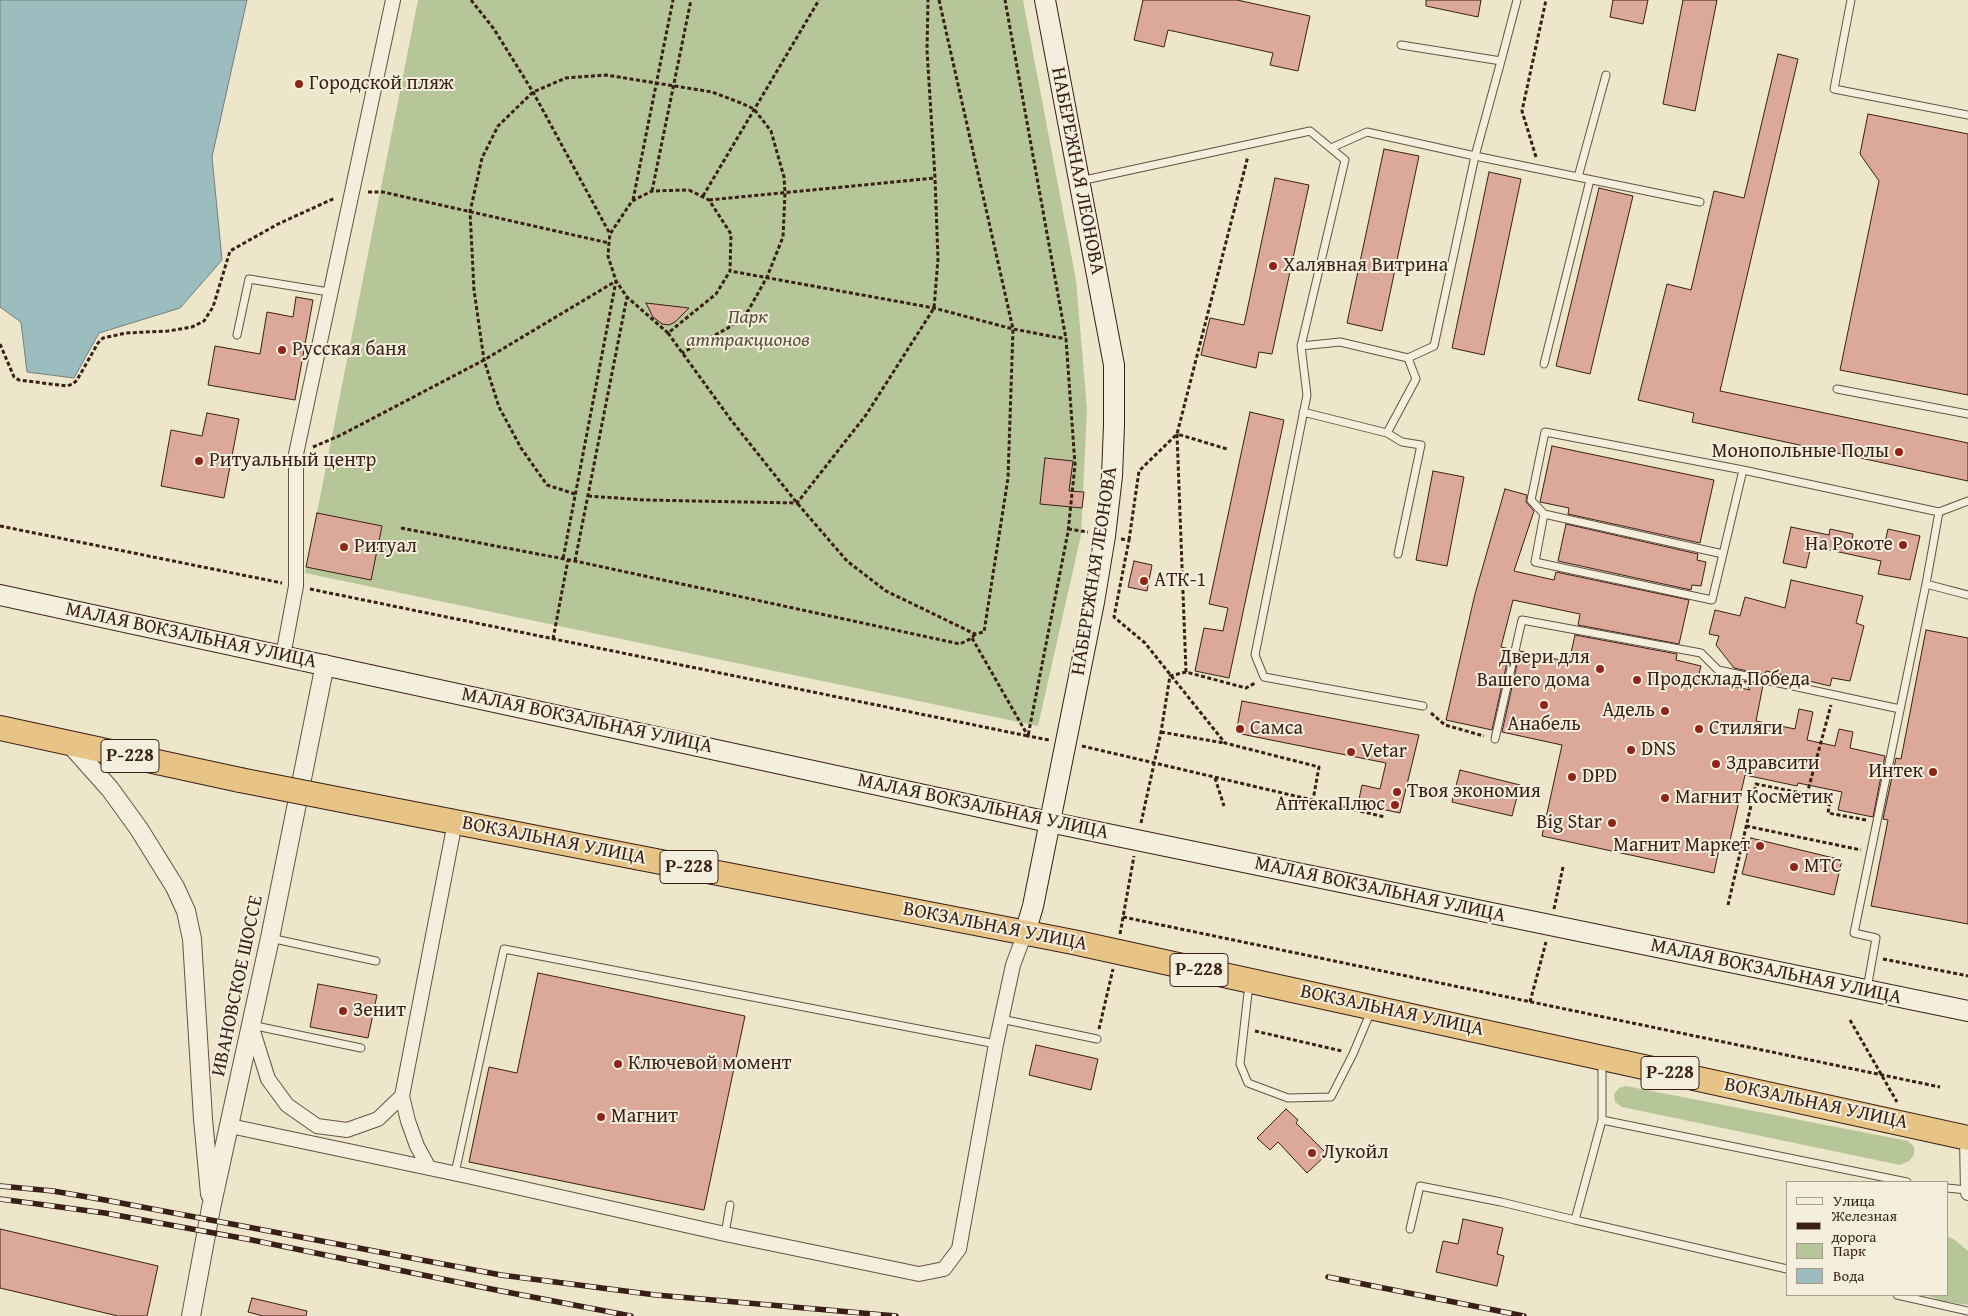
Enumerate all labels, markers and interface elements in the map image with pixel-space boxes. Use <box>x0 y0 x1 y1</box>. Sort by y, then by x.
street label: НАБЕРЕЖНАЯ ЛЕОНОВА <box>1045 65 1109 277</box>
place label: Городской пляж <box>309 72 454 96</box>
marker: Городской пляж <box>293 78 305 90</box>
place label: Халявная Витрина <box>1283 254 1448 278</box>
marker: Халявная Витрина <box>1267 260 1279 272</box>
park label: Парк аттракционов <box>686 306 810 353</box>
place label: Русская баня <box>292 338 407 362</box>
marker: Русская баня <box>276 344 288 356</box>
place label: Монопольные Полы <box>1712 440 1889 464</box>
marker: Монопольные Полы <box>1893 446 1905 458</box>
place label: Ритуальный центр <box>209 449 376 473</box>
marker: Ритуальный центр <box>193 455 205 467</box>
street label: НАБЕРЕЖНАЯ ЛЕОНОВА <box>1067 465 1123 677</box>
place label: На Рокоте <box>1805 533 1893 557</box>
place label: Ритуал <box>354 535 417 559</box>
marker: На Рокоте <box>1897 539 1909 551</box>
marker: Ритуал <box>338 541 350 553</box>
place label: АТК-1 <box>1154 569 1206 593</box>
marker: АТК-1 <box>1138 575 1150 587</box>
street label: МАЛАЯ ВОКЗАЛЬНАЯ УЛИЦА <box>63 598 319 674</box>
place label: Двери для Вашего дома <box>1477 646 1590 693</box>
marker: Двери для Вашего дома <box>1594 663 1606 675</box>
place label: Продсклад Победа <box>1647 668 1810 692</box>
marker: Продсклад Победа <box>1631 674 1643 686</box>
street label: МАЛАЯ ВОКЗАЛЬНАЯ УЛИЦА <box>459 683 715 759</box>
marker: Анабель <box>1538 699 1550 711</box>
place label: Адель <box>1602 699 1655 723</box>
marker: Адель <box>1659 705 1671 717</box>
place label: Анабель <box>1507 713 1581 737</box>
place label: Самса <box>1250 717 1303 741</box>
place label: Стиляги <box>1709 717 1783 741</box>
marker: Самса <box>1234 723 1246 735</box>
marker: Стиляги <box>1693 723 1705 735</box>
place label: DNS <box>1641 738 1676 762</box>
road number: Р-228 <box>101 739 159 772</box>
place label: Vetar <box>1361 740 1407 764</box>
marker: DNS <box>1625 744 1637 756</box>
marker: Vetar <box>1345 746 1357 758</box>
place label: Здравсити <box>1726 752 1820 776</box>
marker: Здравсити <box>1710 758 1722 770</box>
place label: Интек <box>1868 760 1923 784</box>
place label: DPD <box>1582 765 1617 789</box>
marker: Интек <box>1927 766 1939 778</box>
street label: МАЛАЯ ВОКЗАЛЬНАЯ УЛИЦА <box>855 769 1111 845</box>
marker: DPD <box>1566 771 1578 783</box>
place label: Твоя экономия <box>1407 780 1541 804</box>
marker: Твоя экономия <box>1391 786 1403 798</box>
place label: Магнит Косметик <box>1675 786 1833 810</box>
marker: Магнит Косметик <box>1659 792 1671 804</box>
place label: АптекаПлюс <box>1275 793 1385 817</box>
marker: АптекаПлюс <box>1389 799 1401 811</box>
street label: ВОКЗАЛЬНАЯ УЛИЦА <box>460 811 648 871</box>
place label: Big Star <box>1536 811 1602 835</box>
marker: Big Star <box>1606 817 1618 829</box>
place label: Магнит Маркет <box>1613 834 1750 858</box>
marker: Магнит Маркет <box>1754 840 1766 852</box>
road number: Р-228 <box>660 850 718 884</box>
street label: МАЛАЯ ВОКЗАЛЬНАЯ УЛИЦА <box>1252 852 1508 928</box>
place label: МТС <box>1804 855 1842 879</box>
marker: МТС <box>1788 861 1800 873</box>
street label: ИВАНОВСКОЕ ШОССЕ <box>207 893 269 1079</box>
street label: ВОКЗАЛЬНАЯ УЛИЦА <box>901 897 1089 957</box>
street label: МАЛАЯ ВОКЗАЛЬНАЯ УЛИЦА <box>1648 934 1904 1010</box>
road number: Р-228 <box>1170 954 1228 986</box>
street label: ВОКЗАЛЬНАЯ УЛИЦА <box>1298 980 1486 1042</box>
place label: Зенит <box>353 999 406 1023</box>
marker: Зенит <box>337 1005 349 1017</box>
place label: Ключевой момент <box>628 1052 792 1076</box>
road number: Р-228 <box>1641 1056 1699 1090</box>
marker: Ключевой момент <box>612 1058 624 1070</box>
street label: ВОКЗАЛЬНАЯ УЛИЦА <box>1722 1073 1910 1135</box>
place label: Магнит <box>611 1105 678 1129</box>
marker: Магнит <box>595 1111 607 1123</box>
place label: Лукойл <box>1322 1141 1388 1165</box>
marker: Лукойл <box>1306 1147 1318 1159</box>
legend <box>1786 1181 1948 1296</box>
text: Улица <box>1833 1190 1875 1211</box>
text: Железная дорога <box>1831 1205 1897 1247</box>
text: Парк <box>1833 1240 1866 1261</box>
text: Вода <box>1833 1265 1864 1286</box>

